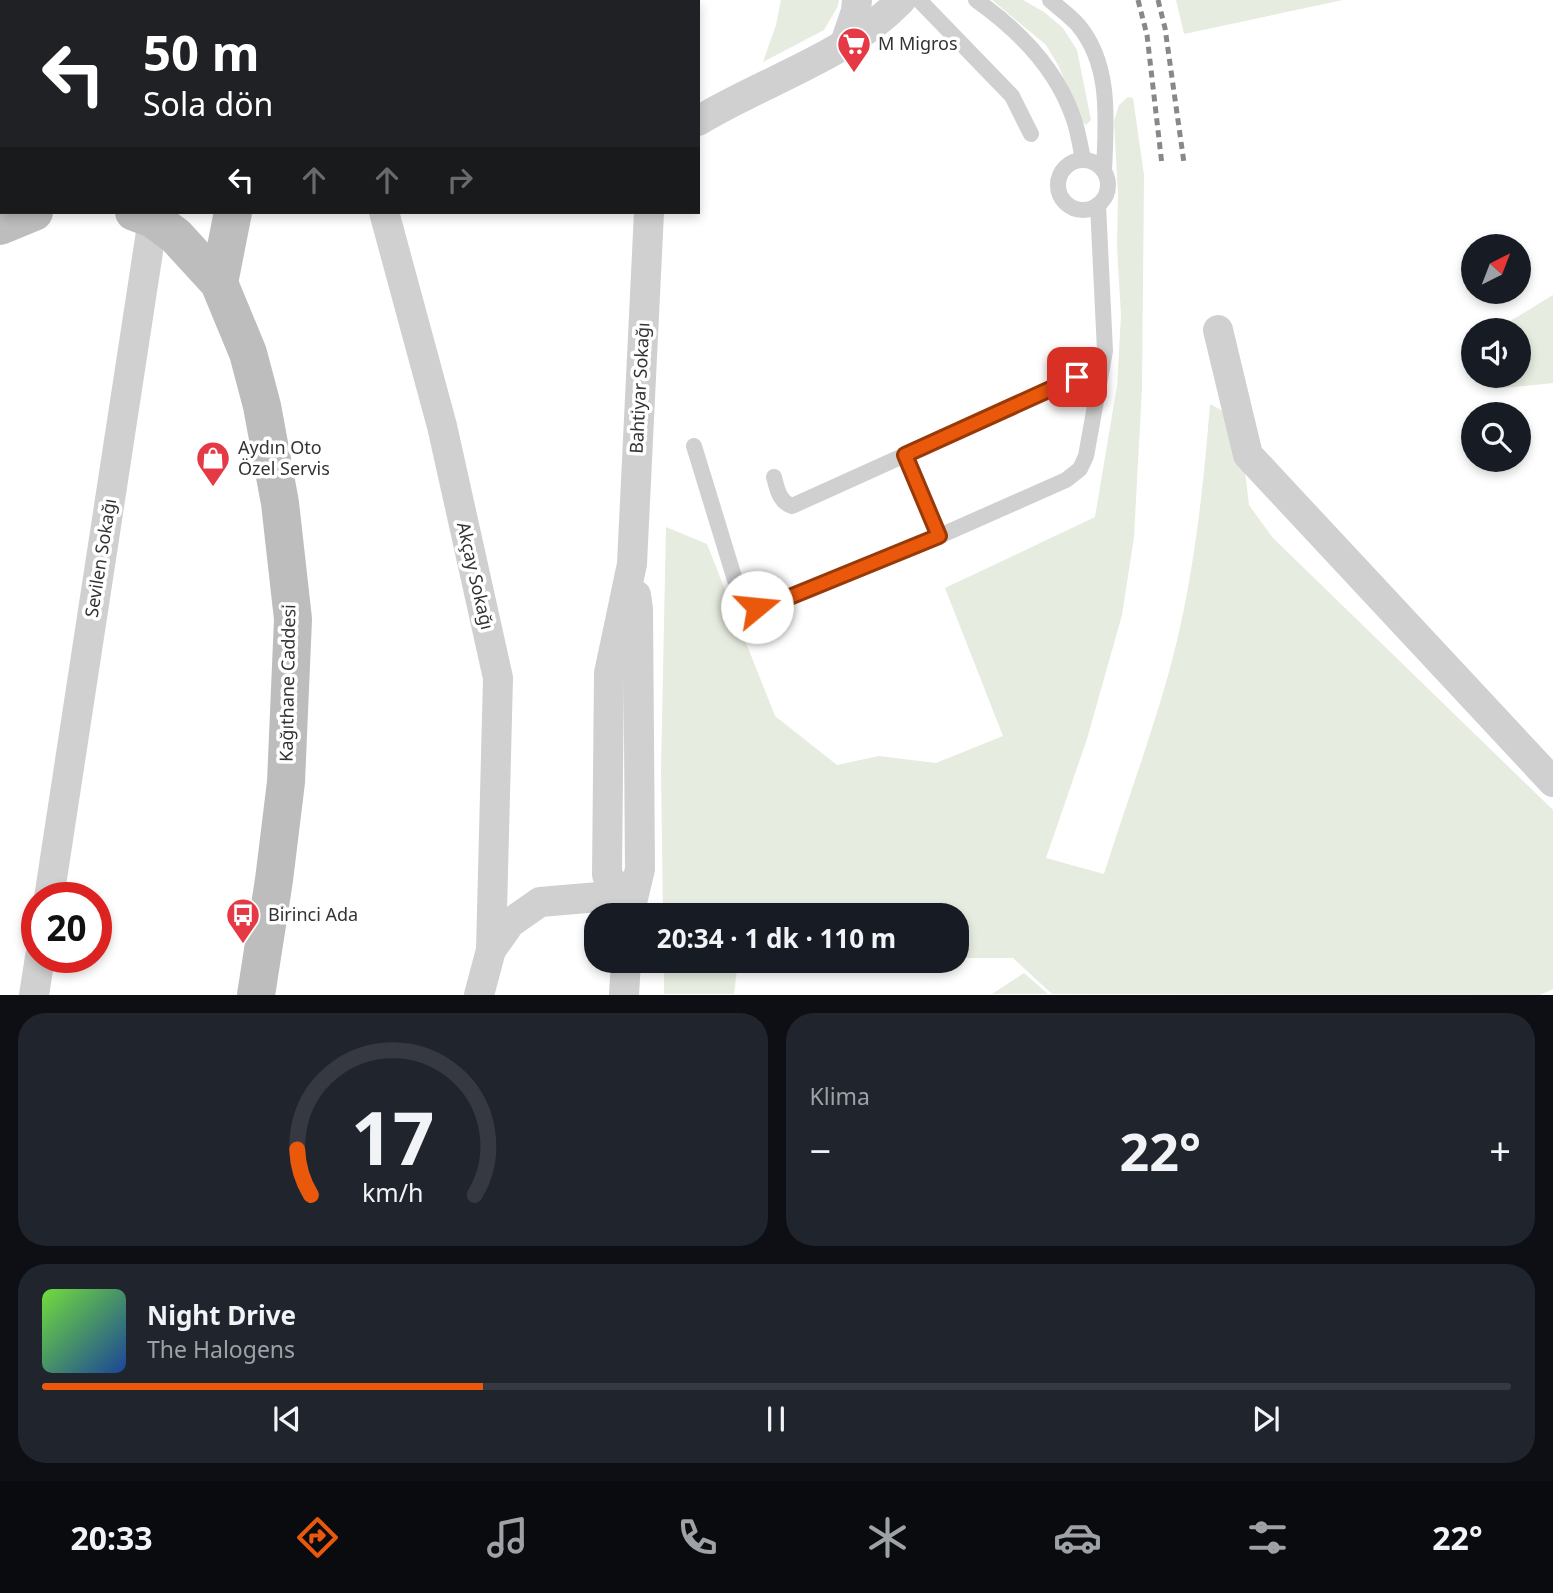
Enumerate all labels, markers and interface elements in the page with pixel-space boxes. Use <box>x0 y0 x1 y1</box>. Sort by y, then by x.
text: 50 m <box>143 19 260 85</box>
supermarket icon: M Migros <box>835 25 873 74</box>
icon: left <box>28 28 119 119</box>
place label: M Migros <box>878 31 958 55</box>
text: Sola dön <box>143 82 273 125</box>
icon: left <box>222 161 260 199</box>
icon: ahead <box>295 161 333 199</box>
icon: ahead <box>368 161 406 199</box>
icon: right <box>441 161 479 199</box>
north arrow <box>1461 234 1531 304</box>
map controls <box>1461 234 1531 472</box>
button: sound <box>1461 318 1531 388</box>
street label: Bahtiyar Sokağı <box>624 322 654 454</box>
pin <box>1047 347 1107 407</box>
icon: arrive <box>1058 358 1096 396</box>
button: search <box>1461 402 1531 472</box>
place label: Aydın Oto Özel Servis <box>238 435 330 480</box>
shop icon: Aydın Oto Özel Servis <box>194 439 232 488</box>
street label: Sevilen Sokağı <box>79 497 121 619</box>
street label: Akçay Sokağı <box>452 520 500 632</box>
position arrow <box>720 570 794 644</box>
street label: Kağıthane Caddesi <box>274 604 300 762</box>
speed limit sign: 20 <box>21 882 112 973</box>
bus stop icon: Birinci Ada <box>224 896 262 945</box>
place label: Birinci Ada <box>268 902 358 926</box>
text: 20:34 · 1 dk · 110 m <box>657 920 896 956</box>
text: Klima <box>810 1080 870 1112</box>
text: 17 <box>351 1088 434 1187</box>
text: 22° <box>1119 1115 1201 1186</box>
text: − <box>810 1124 831 1176</box>
text: + <box>1489 1124 1511 1176</box>
text: km/h <box>362 1175 424 1209</box>
text: Night Drive <box>147 1297 296 1333</box>
text: The Halogens <box>147 1333 295 1365</box>
icon: previous <box>268 1400 306 1438</box>
icon: pause <box>757 1400 795 1438</box>
icon: next <box>1247 1400 1285 1438</box>
icon: directions <box>293 1513 342 1562</box>
icon: music <box>483 1513 532 1562</box>
icon: phone <box>673 1513 722 1562</box>
icon: climate <box>863 1513 912 1562</box>
icon: car <box>1053 1513 1102 1562</box>
icon: filters <box>1243 1513 1292 1562</box>
text: 20:33 <box>70 1516 153 1559</box>
text: 22° <box>1432 1516 1483 1559</box>

